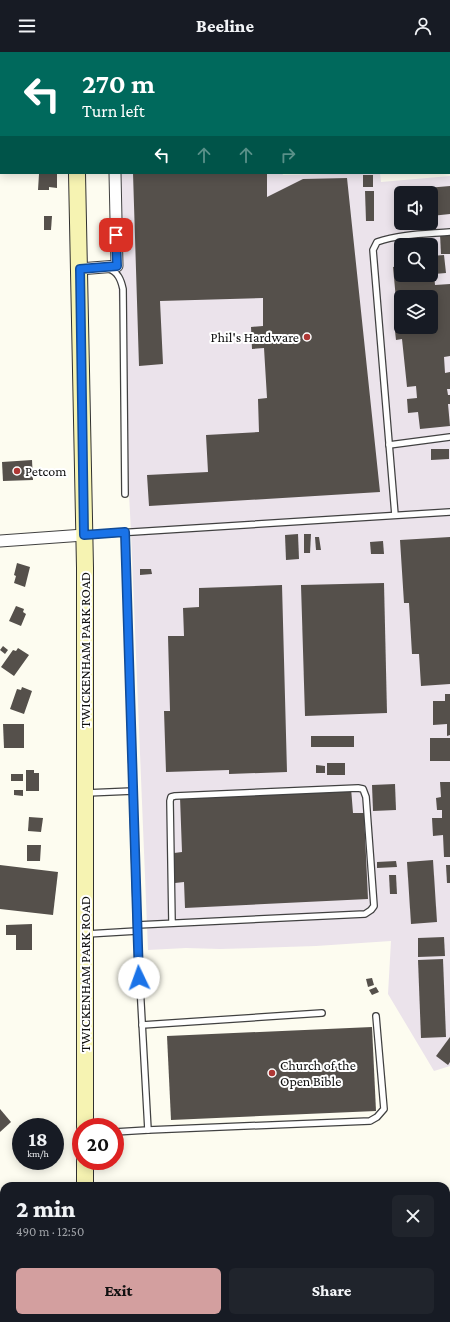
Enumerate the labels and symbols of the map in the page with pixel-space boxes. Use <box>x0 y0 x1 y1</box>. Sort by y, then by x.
pin <box>99 218 133 252</box>
place label: Phil's Hardware <box>211 329 299 345</box>
marker: Phil's Hardware <box>302 332 312 342</box>
place label: Petcom <box>25 463 66 479</box>
marker: Petcom <box>12 466 22 476</box>
street label: TWICKENHAM PARK ROAD <box>77 572 93 728</box>
street label: TWICKENHAM PARK ROAD <box>77 896 93 1052</box>
position arrow <box>118 957 160 999</box>
place label: Church of the Open Bible <box>280 1057 356 1089</box>
marker: Church of the Open Bible <box>267 1068 277 1078</box>
speed limit sign: 20 <box>72 1118 124 1170</box>

